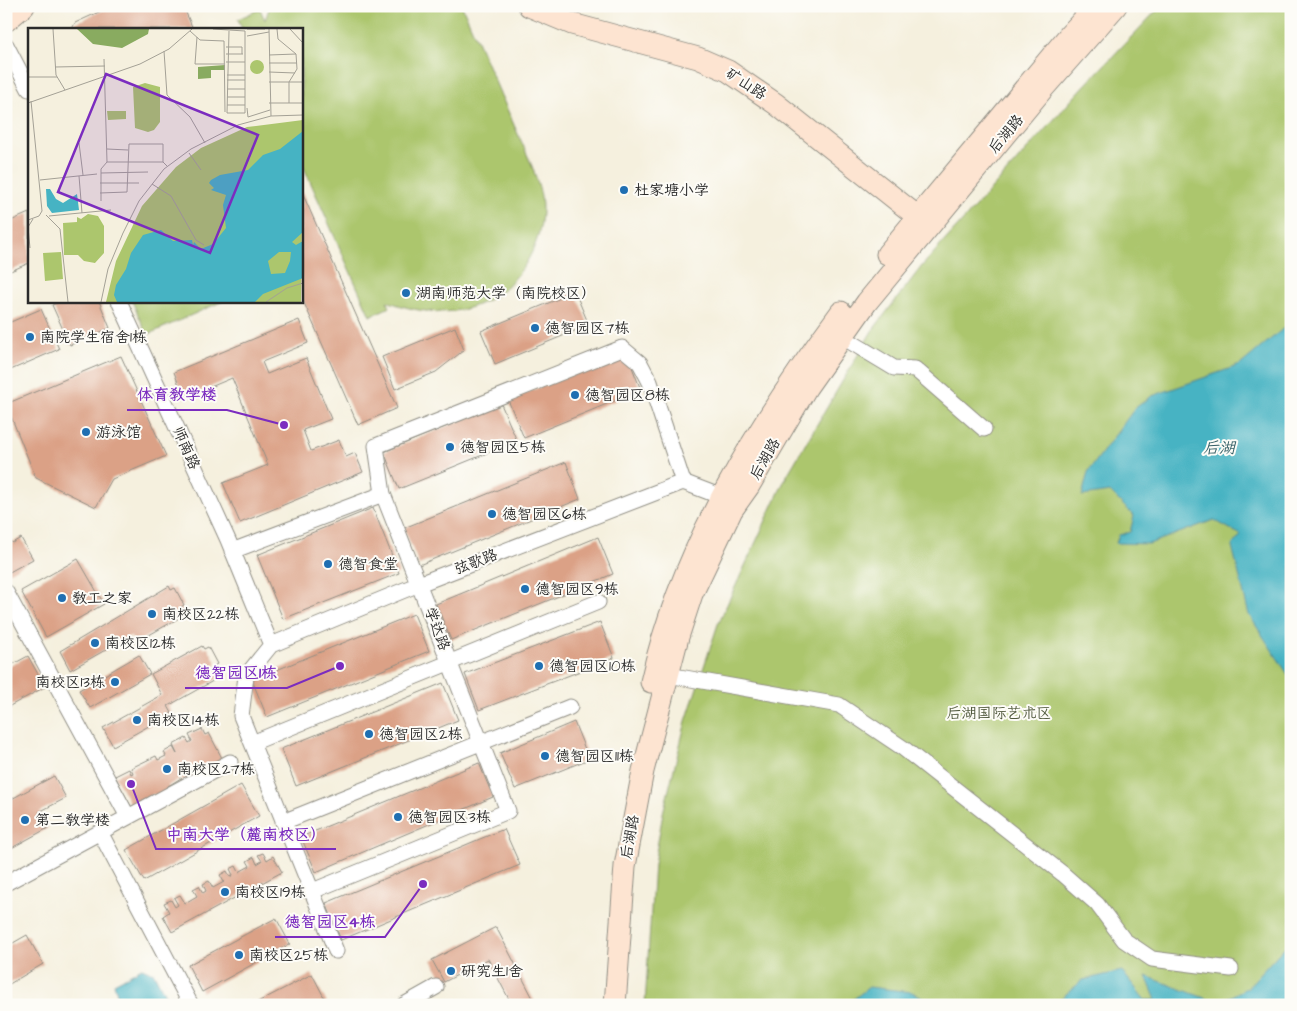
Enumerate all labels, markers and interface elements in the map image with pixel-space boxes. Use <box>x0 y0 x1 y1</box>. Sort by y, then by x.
inset map <box>28 28 302 302</box>
street label: 矿山路 <box>721 63 771 105</box>
street label: 后湖路 <box>983 110 1029 158</box>
place label: 杜家塘小学 <box>634 180 709 201</box>
marker: 杜家塘小学 <box>618 184 630 196</box>
place label: 湖南师范大学（南院校区） <box>416 283 596 304</box>
marker: 湖南师范大学（南院校区） <box>400 287 412 299</box>
place label: 徳智园区7栋 <box>545 318 629 339</box>
marker: 徳智园区7栋 <box>529 322 541 334</box>
place label: 南院学生宿舍1栋 <box>40 327 147 348</box>
marker: 南院学生宿舍1栋 <box>24 331 36 343</box>
callout: 体育教学楼 <box>127 379 227 410</box>
text: 体育教学楼 <box>137 384 217 406</box>
place label: 徳智园区8栋 <box>585 385 670 406</box>
marker: 徳智园区8栋 <box>569 389 581 401</box>
place label: 游泳馆 <box>96 422 141 443</box>
street label: 师南路 <box>167 423 205 473</box>
marker: 游泳馆 <box>80 426 92 438</box>
street label: 后湖路 <box>745 434 785 484</box>
place label: 徳智园区5栋 <box>460 437 546 458</box>
water label: 后湖 <box>1203 437 1237 459</box>
marker: 徳智园区5栋 <box>444 441 456 453</box>
place label: 徳智园区6栋 <box>502 504 586 525</box>
marker: 徳智园区6栋 <box>486 508 498 520</box>
street label: 弦歌路 <box>451 544 501 580</box>
place label: 德智食堂 <box>338 554 398 575</box>
marker: 德智食堂 <box>322 558 334 570</box>
place label: 德智园区9栋 <box>535 579 619 600</box>
marker: 德智园区9栋 <box>519 583 531 595</box>
place label: 教工之家 <box>72 588 132 609</box>
marker: 教工之家 <box>56 592 68 604</box>
place label: 南校区22栋 <box>162 604 239 625</box>
street label: 学达路 <box>419 604 455 654</box>
marker: 南校区22栋 <box>146 608 158 620</box>
place label: 南校区12栋 <box>105 633 176 654</box>
marker: 南校区12栋 <box>89 637 101 649</box>
place label: 德智园区10栋 <box>549 656 635 677</box>
callout: 徳智园区1栋 <box>185 657 287 688</box>
marker: 德智园区10栋 <box>533 660 545 672</box>
text: 徳智园区1栋 <box>195 662 277 684</box>
place label: 南校区13栋 <box>35 672 105 693</box>
marker: 南校区13栋 <box>109 676 121 688</box>
park label: 后湖国际艺术区 <box>946 703 1052 724</box>
place label: 南校区14栋 <box>147 710 219 731</box>
marker: 南校区14栋 <box>131 714 143 726</box>
place label: 徳智园区2栋 <box>379 724 463 745</box>
marker: 徳智园区2栋 <box>363 728 375 740</box>
place label: 德智园区11栋 <box>555 746 634 767</box>
marker: 德智园区11栋 <box>539 750 551 762</box>
place label: 南校区27栋 <box>177 759 255 780</box>
marker: 南校区27栋 <box>161 763 173 775</box>
place label: 徳智园区3栋 <box>408 807 491 828</box>
place label: 第二教学楼 <box>35 810 110 831</box>
marker: 徳智园区3栋 <box>392 811 404 823</box>
street label: 后湖路 <box>616 813 644 861</box>
marker: 第二教学楼 <box>19 814 31 826</box>
callout: 中南大学（麓南校区） <box>156 818 336 849</box>
text: 中南大学（麓南校区） <box>166 824 326 846</box>
place label: 南校区19栋 <box>235 882 305 903</box>
marker: 南校区19栋 <box>219 886 231 898</box>
callout: 徳智园区4栋 <box>275 906 385 937</box>
text: 徳智园区4栋 <box>285 911 375 933</box>
place label: 南校区25栋 <box>249 945 328 966</box>
marker: 南校区25栋 <box>233 949 245 961</box>
place label: 研究生1舍 <box>461 961 523 982</box>
marker: 研究生1舍 <box>445 965 457 977</box>

